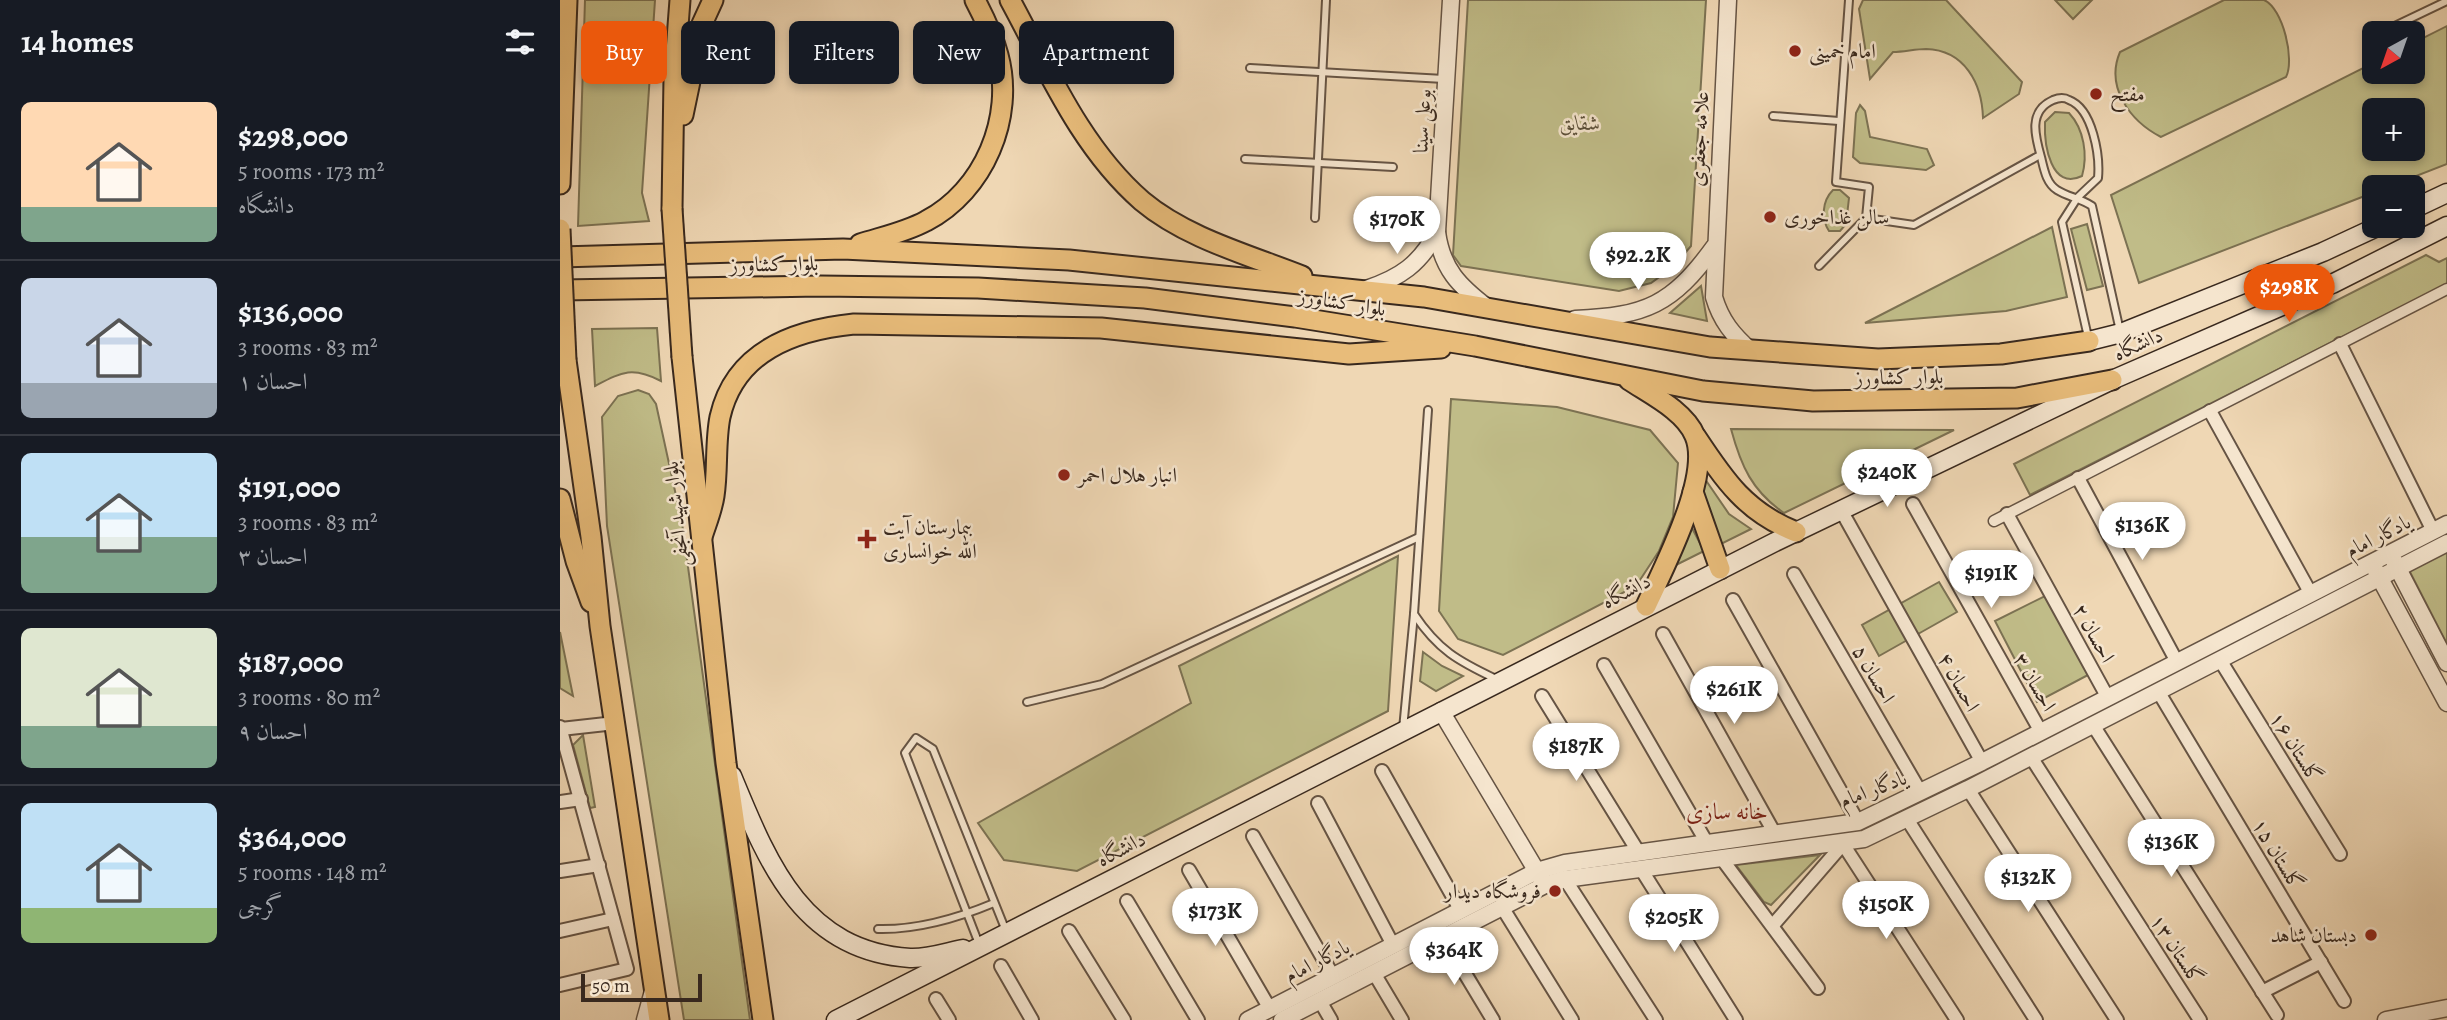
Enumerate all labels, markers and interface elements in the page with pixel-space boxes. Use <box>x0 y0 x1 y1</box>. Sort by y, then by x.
chip: Buy <box>581 21 667 84</box>
chip: Rent <box>681 21 775 84</box>
chip: Filters <box>789 21 899 84</box>
chip: New <box>913 21 1005 84</box>
chip: Apartment <box>1019 21 1174 84</box>
north arrow <box>2362 21 2426 84</box>
map controls <box>2362 21 2425 238</box>
text: 14 homes <box>21 22 134 62</box>
icon: filters <box>501 23 539 61</box>
place label: امام خمینی <box>1809 37 1876 69</box>
marker: امام خمینی <box>1787 43 1803 59</box>
place label: مفتح <box>2110 80 2145 113</box>
marker: مفتح <box>2088 86 2104 102</box>
street label: بوعلی سینا <box>1406 88 1440 154</box>
street label: علامه جعفری <box>1683 91 1715 187</box>
button: + <box>2362 98 2425 161</box>
park label: شقایق <box>1559 109 1601 137</box>
text: $298,000 <box>238 116 348 156</box>
icon: home <box>77 130 161 214</box>
text: 5 rooms · 173 m² <box>238 156 384 187</box>
button: − <box>2362 175 2425 238</box>
text: دانشگاه <box>238 190 295 221</box>
pin: $170K <box>1348 196 1446 256</box>
text: $170K <box>1369 203 1425 234</box>
place label: سالن غذاخوری <box>1784 203 1890 231</box>
marker: سالن غذاخوری <box>1762 209 1778 225</box>
pin: $92.2K <box>1581 232 1695 292</box>
text: $92.2K <box>1605 239 1671 270</box>
street label: بلوار کشاورز <box>727 249 819 279</box>
pin: $298K <box>2240 264 2338 324</box>
text: $298K <box>2260 271 2318 302</box>
street label: بلوار کشاورز <box>1294 281 1388 323</box>
text: $136,000 <box>238 292 343 332</box>
icon: home <box>77 306 161 390</box>
street label: دانشگاه <box>2109 321 2167 367</box>
text: 3 rooms · 83 m² <box>238 332 378 363</box>
street label: بلوار کشاورز <box>1852 362 1944 392</box>
text: احسان ۱ <box>238 366 308 397</box>
pin: $240K <box>1838 449 1936 509</box>
text: $240K <box>1857 456 1917 487</box>
street label: بلوار شهید آنجفی <box>657 460 696 568</box>
place label: انبار هلال احمر <box>1076 461 1177 489</box>
text: $191,000 <box>238 467 341 507</box>
marker: انبار هلال احمر <box>1056 467 1072 483</box>
icon: home <box>77 481 161 565</box>
pin: $136K <box>2093 503 2191 562</box>
text: 3 rooms · 83 m² <box>238 507 378 538</box>
street label: یادگار امام <box>2340 507 2418 568</box>
text: $136K <box>2115 509 2169 540</box>
place label: بیمارستان آیت الله خوانساری <box>883 513 977 565</box>
marker: بیمارستان آیت الله خوانساری <box>857 529 877 549</box>
text: احسان ۳ <box>238 541 308 572</box>
pin: $191K <box>1942 550 2040 610</box>
text: $191K <box>1965 557 2017 588</box>
street label: دانشگاه <box>1597 567 1655 615</box>
street label: احسان ۲ <box>2066 598 2122 668</box>
street label: احسان ۵ <box>1846 639 1902 709</box>
text: $187,000 <box>238 642 343 682</box>
street label: احسان ۴ <box>1931 647 1987 717</box>
street label: احسان ۳ <box>2007 647 2063 717</box>
icon: home <box>77 656 161 740</box>
pin: $261K <box>1685 666 1783 726</box>
text: $261K <box>1706 673 1762 704</box>
text: 3 rooms · 80 m² <box>238 682 380 713</box>
street label: گلستان ۱۶ <box>2263 706 2329 788</box>
text: احسان ۹ <box>238 716 308 747</box>
pin: $187K <box>1527 724 1625 783</box>
text: $187K <box>1549 730 1603 761</box>
street label: یادگار امام <box>1835 763 1913 818</box>
district label: خانه سازی <box>1686 796 1768 827</box>
street label: گلستان ۱۵ <box>2246 813 2310 895</box>
text: $364,000 <box>238 817 346 857</box>
pin: $136K <box>2122 820 2220 879</box>
street label: دانشگاه <box>1092 825 1150 873</box>
text: $136K <box>2144 826 2198 857</box>
icon: home <box>77 831 161 915</box>
pin: $132K <box>1979 855 2077 914</box>
text: 5 rooms · 148 m² <box>238 857 387 888</box>
text: $132K <box>2000 861 2056 892</box>
place label: فروشگاه دیدار <box>1442 877 1541 905</box>
pin: $150K <box>1837 881 1935 941</box>
marker: فروشگاه دیدار <box>1547 883 1563 899</box>
pin: $173K <box>1166 888 1264 948</box>
text: $150K <box>1858 888 1914 919</box>
text: گرجی <box>238 891 283 922</box>
pin: $205K <box>1625 894 1723 954</box>
text: $173K <box>1188 895 1242 926</box>
text: $205K <box>1645 901 1703 932</box>
street label: گلستان ۱۳ <box>2144 908 2210 990</box>
place label: دبستان شاهد <box>2270 921 2357 949</box>
marker: دبستان شاهد <box>2363 927 2379 943</box>
pin: $364K <box>1405 928 1503 987</box>
street label: یادگار امام <box>1279 932 1357 993</box>
text: $364K <box>1425 934 1483 965</box>
scale bar <box>581 971 702 1003</box>
text: 50 m <box>592 973 630 999</box>

